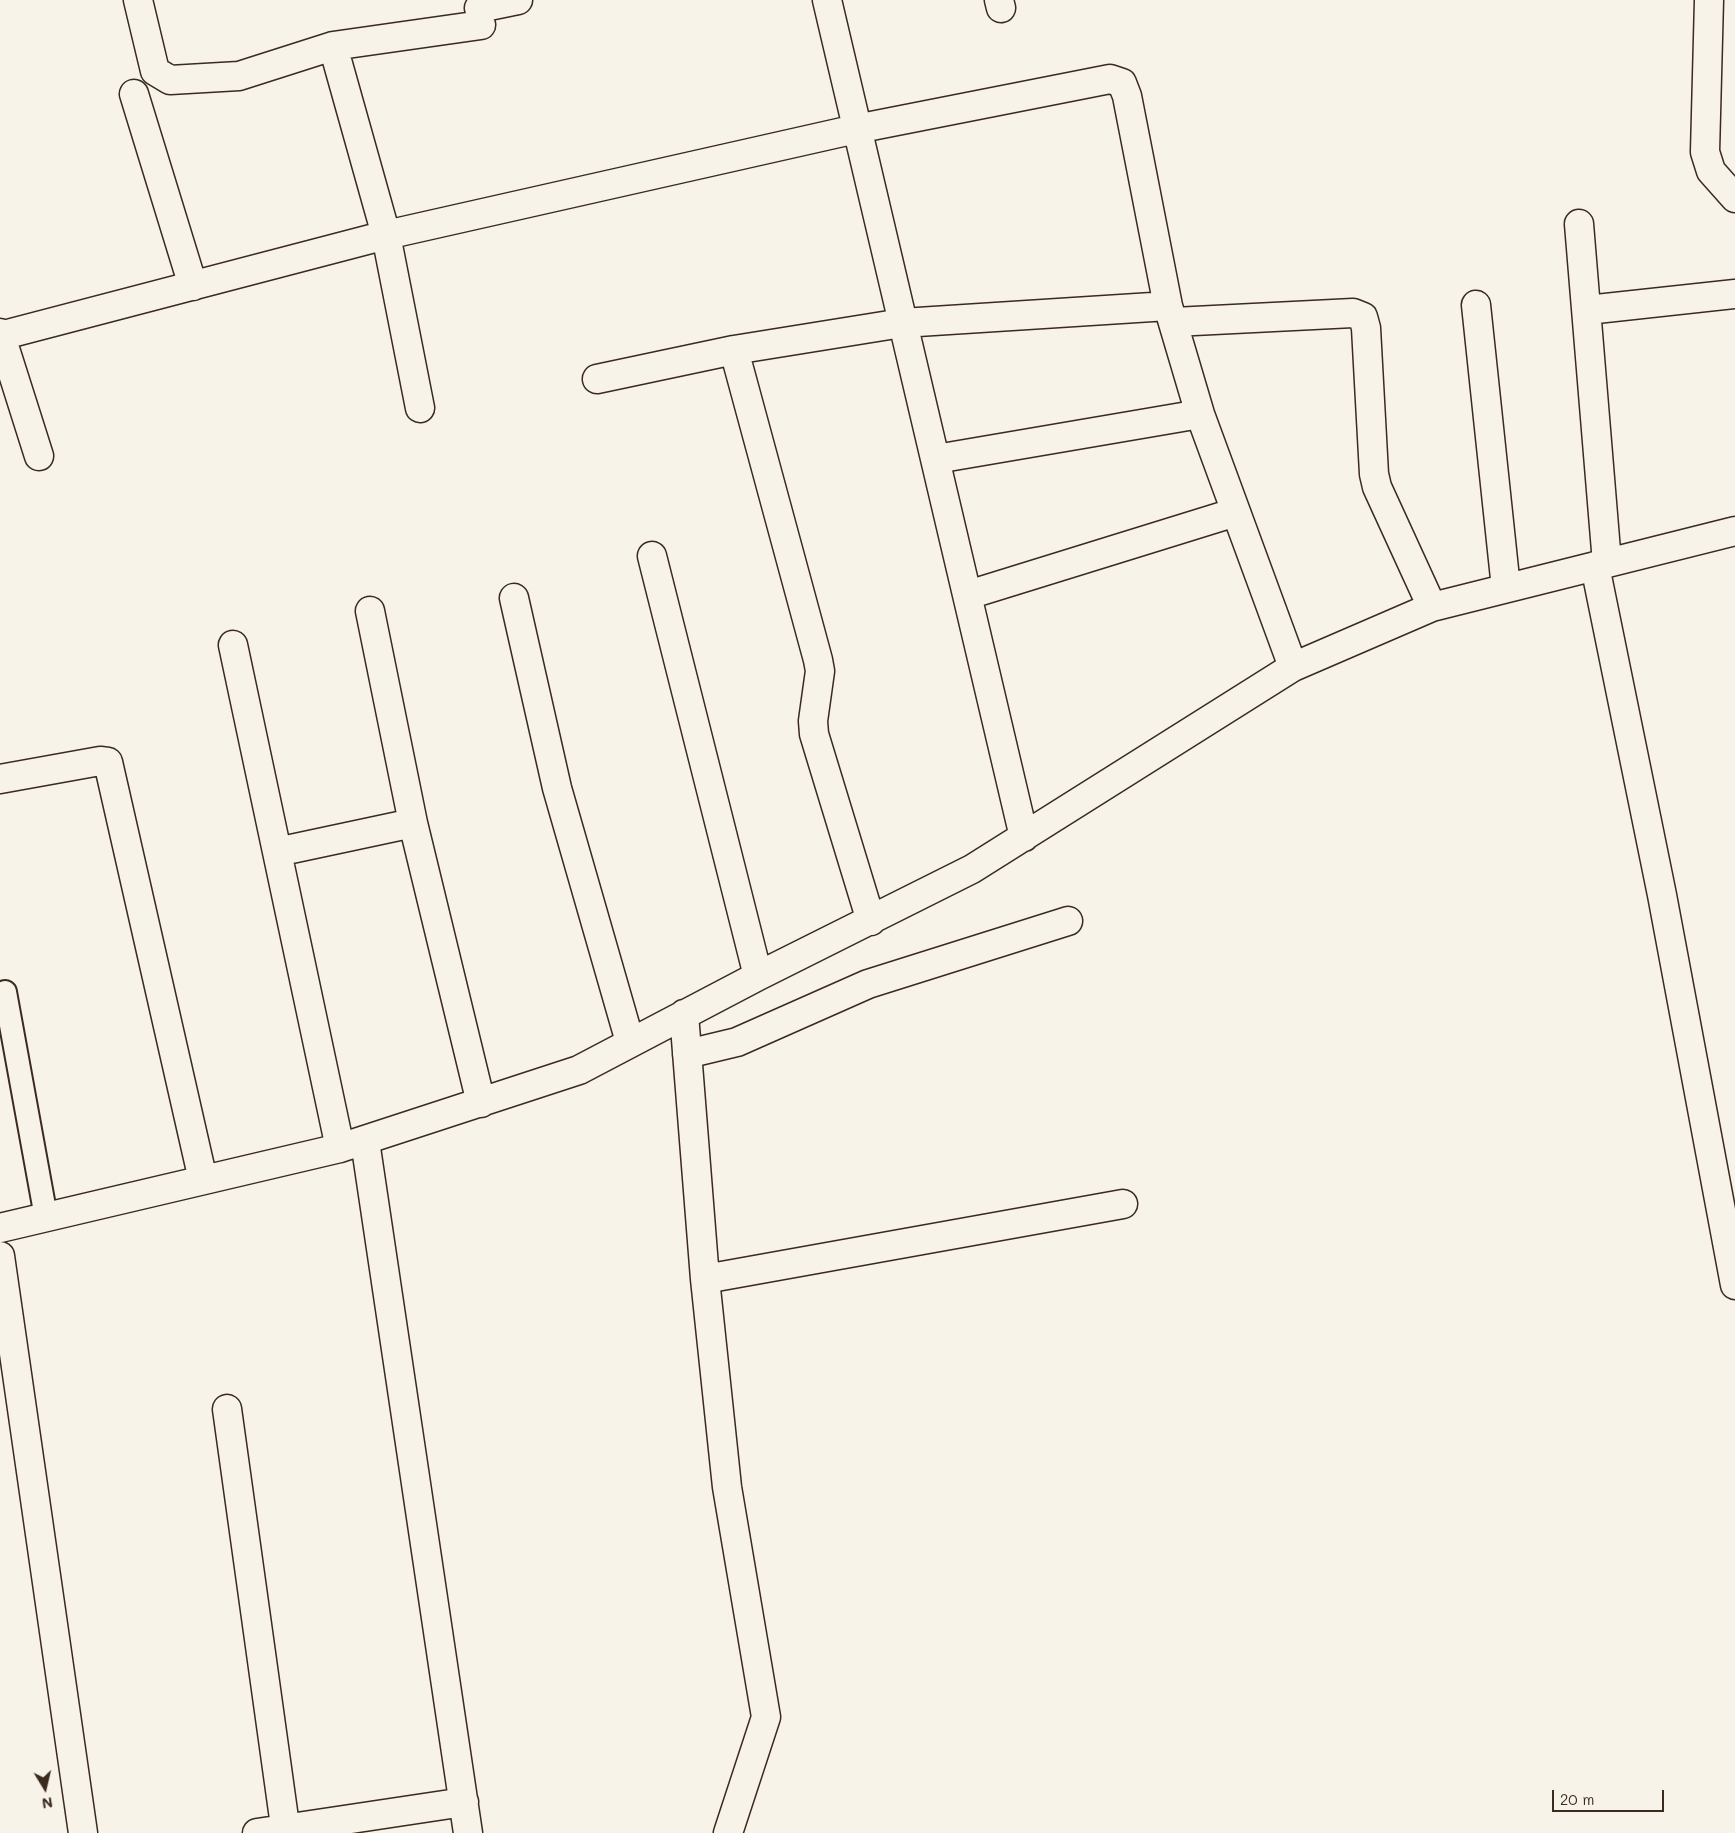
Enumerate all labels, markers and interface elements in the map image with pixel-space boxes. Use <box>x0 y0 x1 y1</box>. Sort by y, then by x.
north arrow <box>20 1763 70 1813</box>
scale bar <box>1555 1780 1668 1812</box>
text: 20 m <box>1560 1789 1594 1809</box>
text: N <box>41 1793 54 1814</box>

